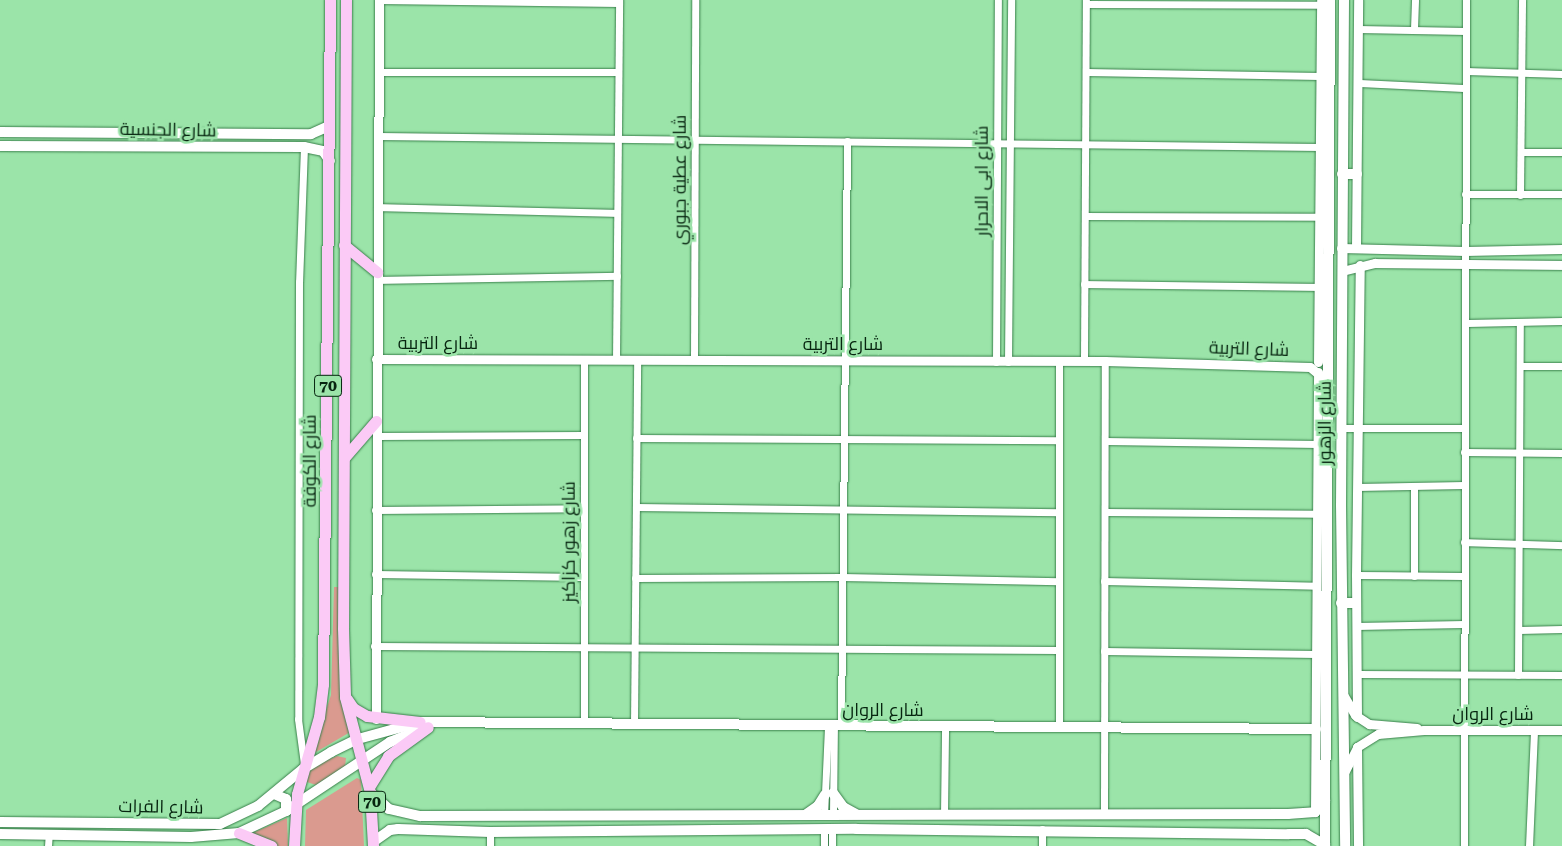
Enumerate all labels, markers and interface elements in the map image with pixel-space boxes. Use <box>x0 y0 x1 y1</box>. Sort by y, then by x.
street label: شارع عطية جبوري <box>669 115 691 245</box>
street label: شارع الجنسية <box>120 118 216 142</box>
street label: شارع ابی الاحرار <box>971 126 993 236</box>
street label: شارع التربية <box>398 332 478 354</box>
street label: شارع التربية <box>803 333 883 355</box>
street label: شارع التربية <box>1208 337 1290 361</box>
road number: 70 <box>313 372 343 400</box>
street label: شارع الزهور <box>1314 381 1336 465</box>
street label: شارع الكوفة <box>299 415 321 507</box>
street label: شارع زهور كزاكيز <box>558 481 580 603</box>
street label: شارع الروان <box>842 699 924 721</box>
street label: شارع الروان <box>1452 703 1534 725</box>
road number: 70 <box>357 789 387 816</box>
street label: شارع الفرات <box>118 795 204 819</box>

